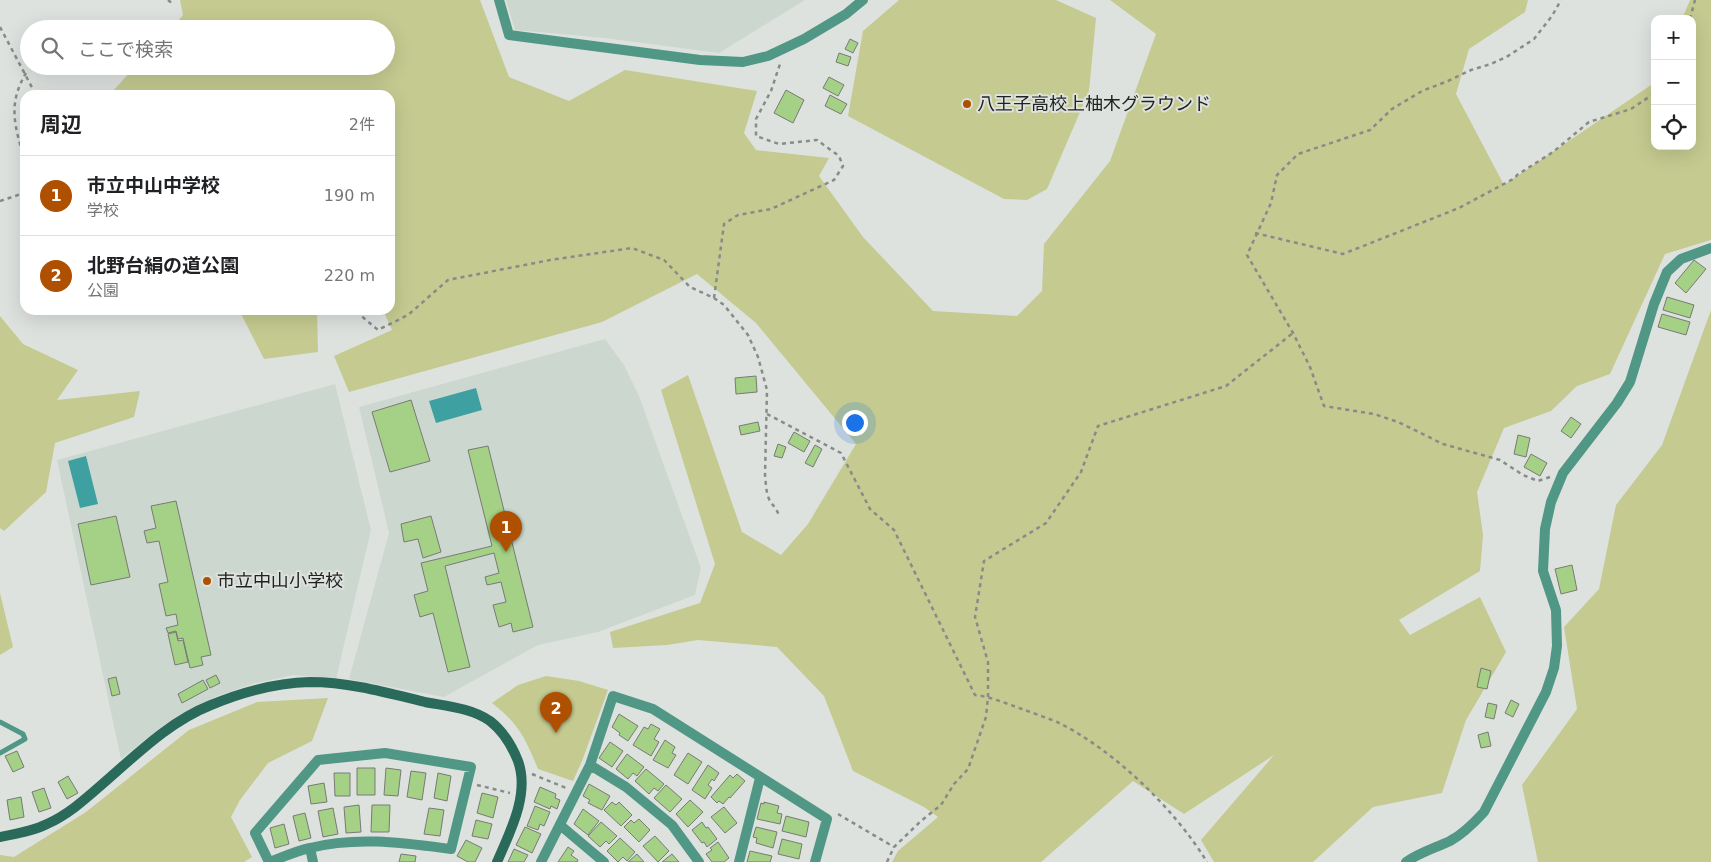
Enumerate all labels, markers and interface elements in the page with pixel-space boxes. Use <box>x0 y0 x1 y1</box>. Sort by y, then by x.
map controls <box>1651 15 1696 150</box>
button: + <box>1651 15 1696 60</box>
search box <box>20 20 395 75</box>
icon: search <box>38 34 66 62</box>
text: ここで検索 <box>78 38 173 60</box>
button: − <box>1651 60 1696 105</box>
place label: 八王子高校上柚木グラウンド <box>977 93 1211 114</box>
marker: 八王子高校上柚木グラウンド <box>961 98 973 110</box>
button: locate <box>1651 105 1696 150</box>
text: 周辺 <box>40 113 82 137</box>
text: 2件 <box>349 115 375 134</box>
text: 市立中山中学校 <box>87 174 220 196</box>
text: 1 <box>50 186 62 205</box>
text: 190 m <box>324 186 375 205</box>
text: 学校 <box>87 201 119 220</box>
text: 北野台絹の道公園 <box>87 254 239 276</box>
text: 2 <box>50 266 62 285</box>
text: 220 m <box>324 266 375 285</box>
text: 公園 <box>87 281 119 300</box>
your location <box>842 410 868 436</box>
pin: 1 <box>490 511 522 552</box>
place label: 市立中山小学校 <box>217 570 343 591</box>
marker: 市立中山小学校 <box>201 575 213 587</box>
pin: 2 <box>540 692 572 733</box>

